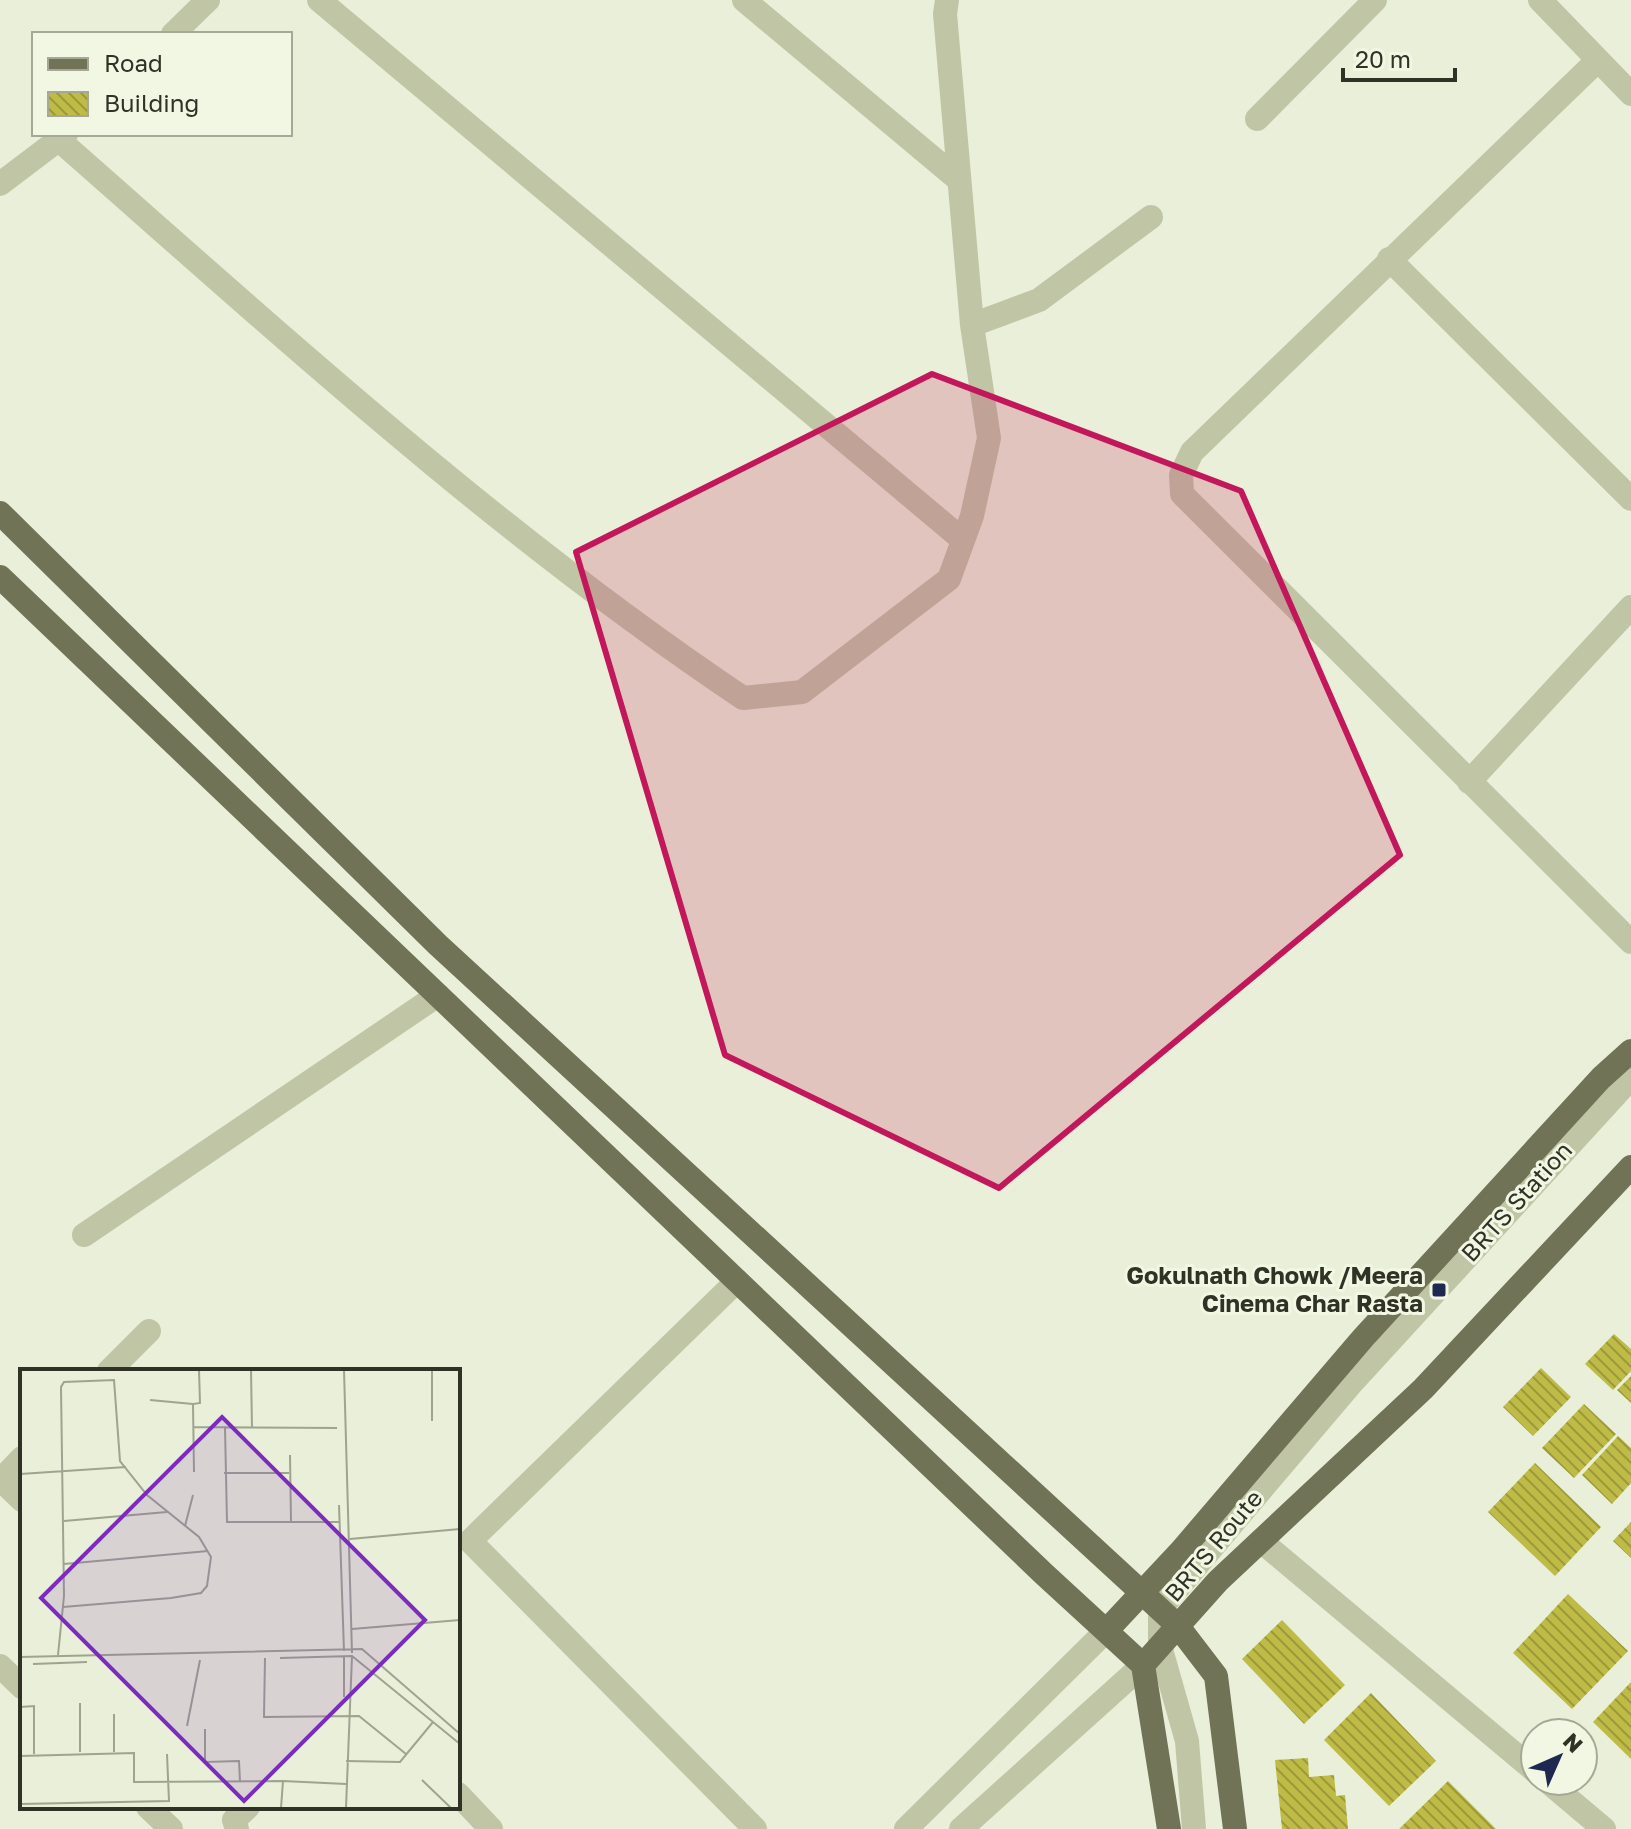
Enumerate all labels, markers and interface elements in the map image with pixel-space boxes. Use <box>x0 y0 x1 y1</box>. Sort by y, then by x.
legend <box>32 32 292 136</box>
scale bar <box>1343 32 1455 82</box>
text: 20 m <box>1355 44 1411 73</box>
text: Road <box>104 48 163 77</box>
text: Building <box>104 88 199 117</box>
street label: BRTS Station <box>1455 1135 1577 1267</box>
place label: Gokulnath Chowk /Meera Cinema Char Rasta <box>1126 1260 1423 1317</box>
marker: Gokulnath Chowk /Meera Cinema Char Rasta <box>1430 1281 1448 1299</box>
inset map <box>20 1369 460 1809</box>
street label: BRTS Route <box>1158 1483 1268 1607</box>
north arrow <box>1519 1717 1599 1797</box>
text: N <box>1558 1727 1589 1758</box>

